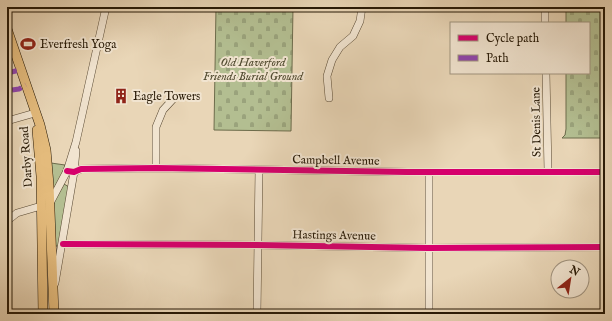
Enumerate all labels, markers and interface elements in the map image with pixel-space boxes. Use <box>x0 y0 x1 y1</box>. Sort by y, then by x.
legend <box>450 22 590 74</box>
text: Cycle path <box>486 31 540 47</box>
sports icon: Everfresh Yoga <box>19 35 37 53</box>
place label: Everfresh Yoga <box>40 37 117 52</box>
text: Path <box>486 51 509 66</box>
park label: Old Haverford Friends Burial Ground <box>203 55 304 84</box>
street label: St Denis Lane <box>528 86 545 157</box>
building icon: Eagle Towers <box>112 87 130 105</box>
place label: Eagle Towers <box>133 89 200 104</box>
street label: Darby Road <box>17 125 36 188</box>
street label: Campbell Avenue <box>292 152 380 170</box>
street label: Hastings Avenue <box>292 227 376 244</box>
north arrow <box>550 259 590 299</box>
text: N <box>566 262 583 280</box>

